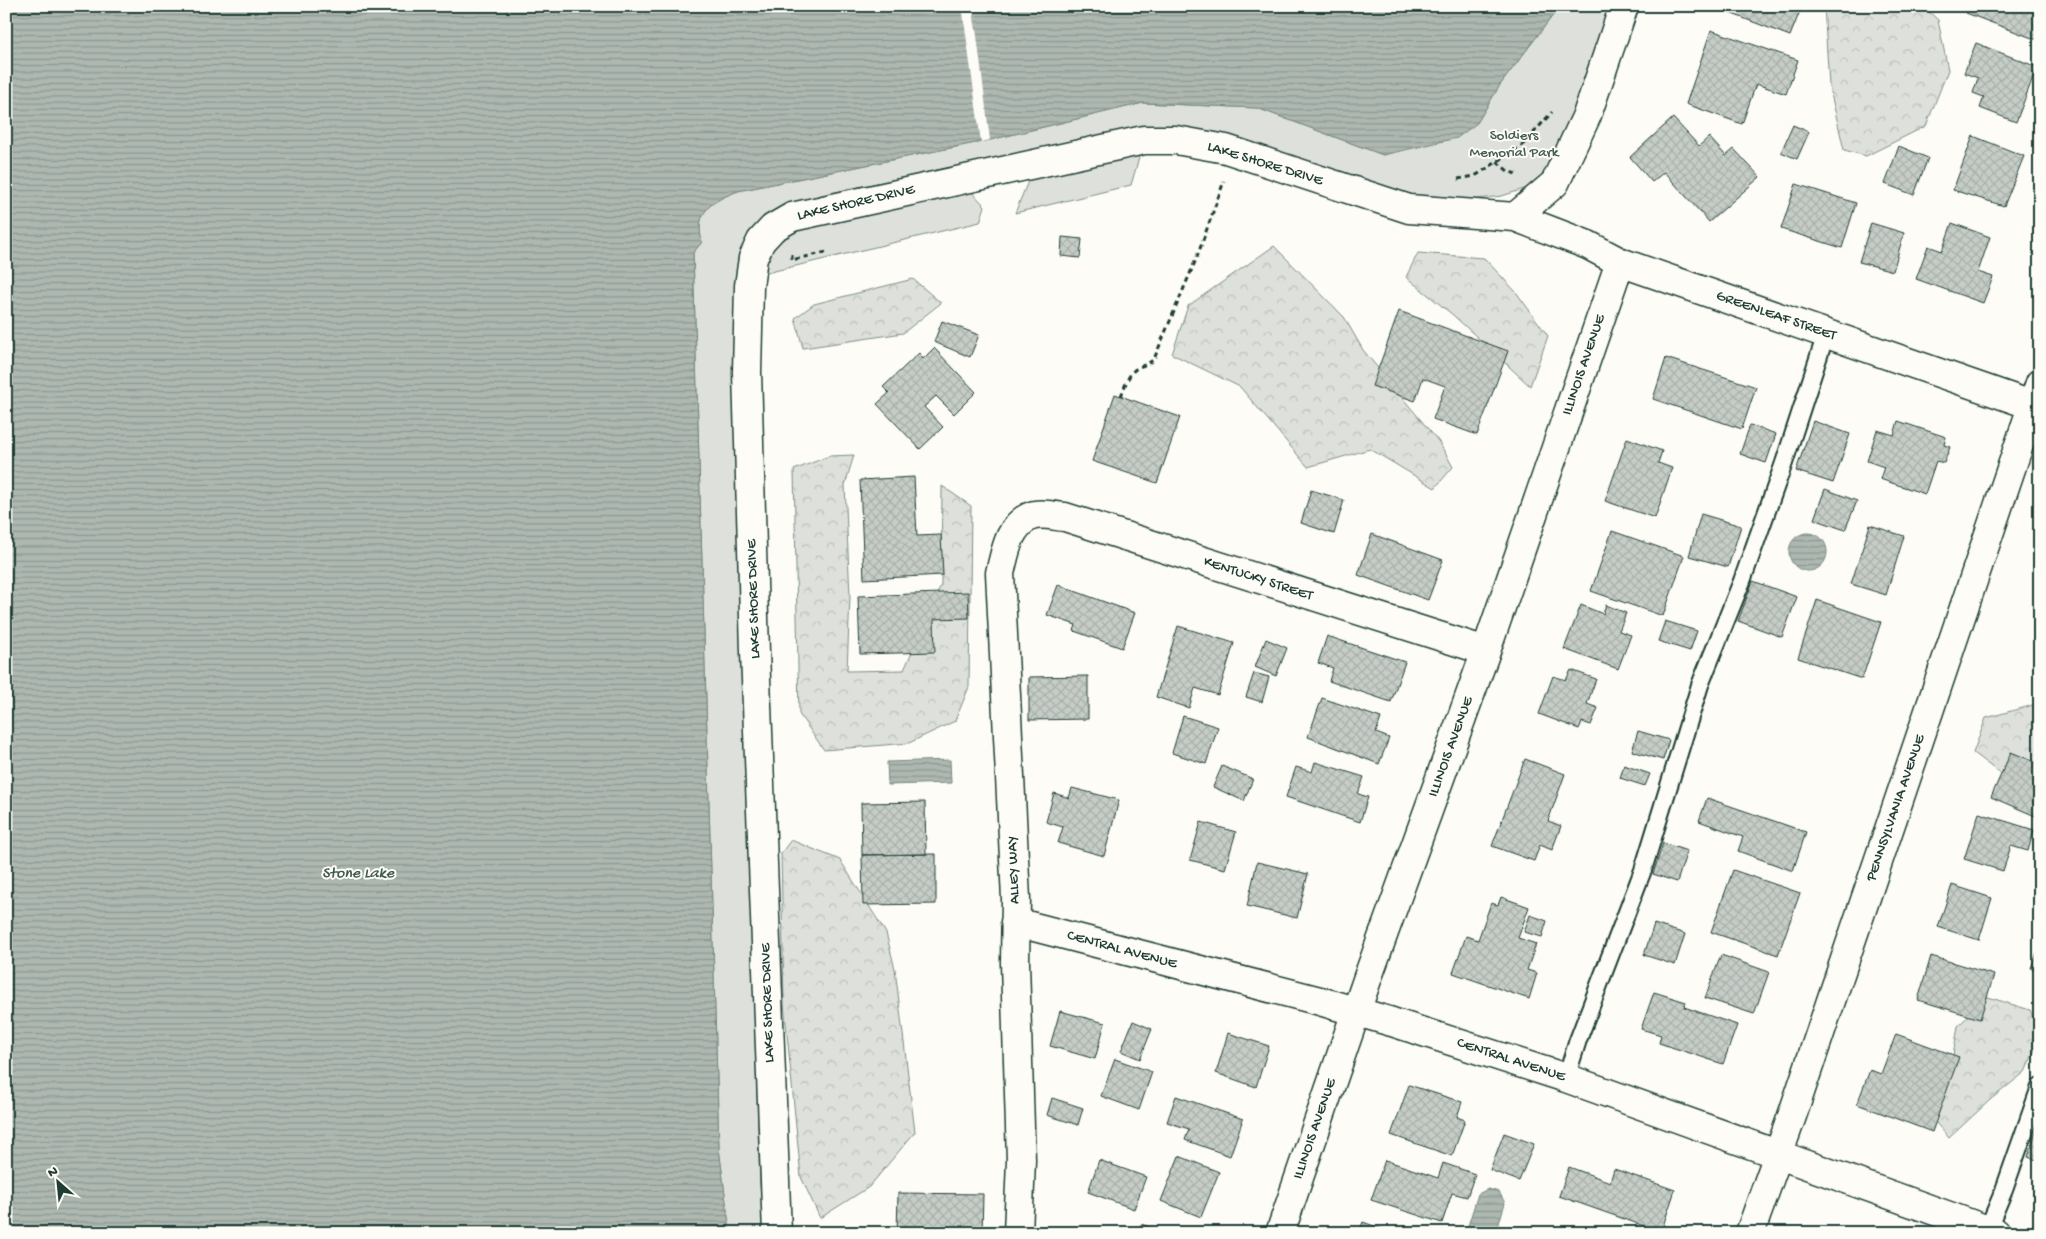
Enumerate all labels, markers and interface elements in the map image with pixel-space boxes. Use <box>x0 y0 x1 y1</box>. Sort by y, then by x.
park label: Soldiers Memorial Park <box>1470 127 1560 162</box>
street label: LAKE SHORE DRIVE <box>1205 138 1326 190</box>
street label: LAKE SHORE DRIVE <box>796 181 917 225</box>
street label: GREENLEAF STREET <box>1714 287 1840 345</box>
street label: ILLINOIS AVENUE <box>1558 312 1610 418</box>
street label: LAKE SHORE DRIVE <box>743 538 765 659</box>
street label: KENTUCKY STREET <box>1201 553 1316 606</box>
street label: ILLINOIS AVENUE <box>1425 694 1478 800</box>
street label: PENNSYLVANIA AVENUE <box>1862 732 1930 885</box>
street label: ALLEY WAY <box>1004 836 1024 904</box>
water label: Stone Lake <box>322 865 395 884</box>
street label: CENTRAL AVENUE <box>1065 927 1180 974</box>
street label: LAKE SHORE DRIVE <box>757 942 779 1063</box>
street label: CENTRAL AVENUE <box>1454 1034 1568 1086</box>
street label: ILLINOIS AVENUE <box>1289 1076 1341 1182</box>
north arrow <box>32 1156 82 1206</box>
text: N <box>45 1163 61 1182</box>

